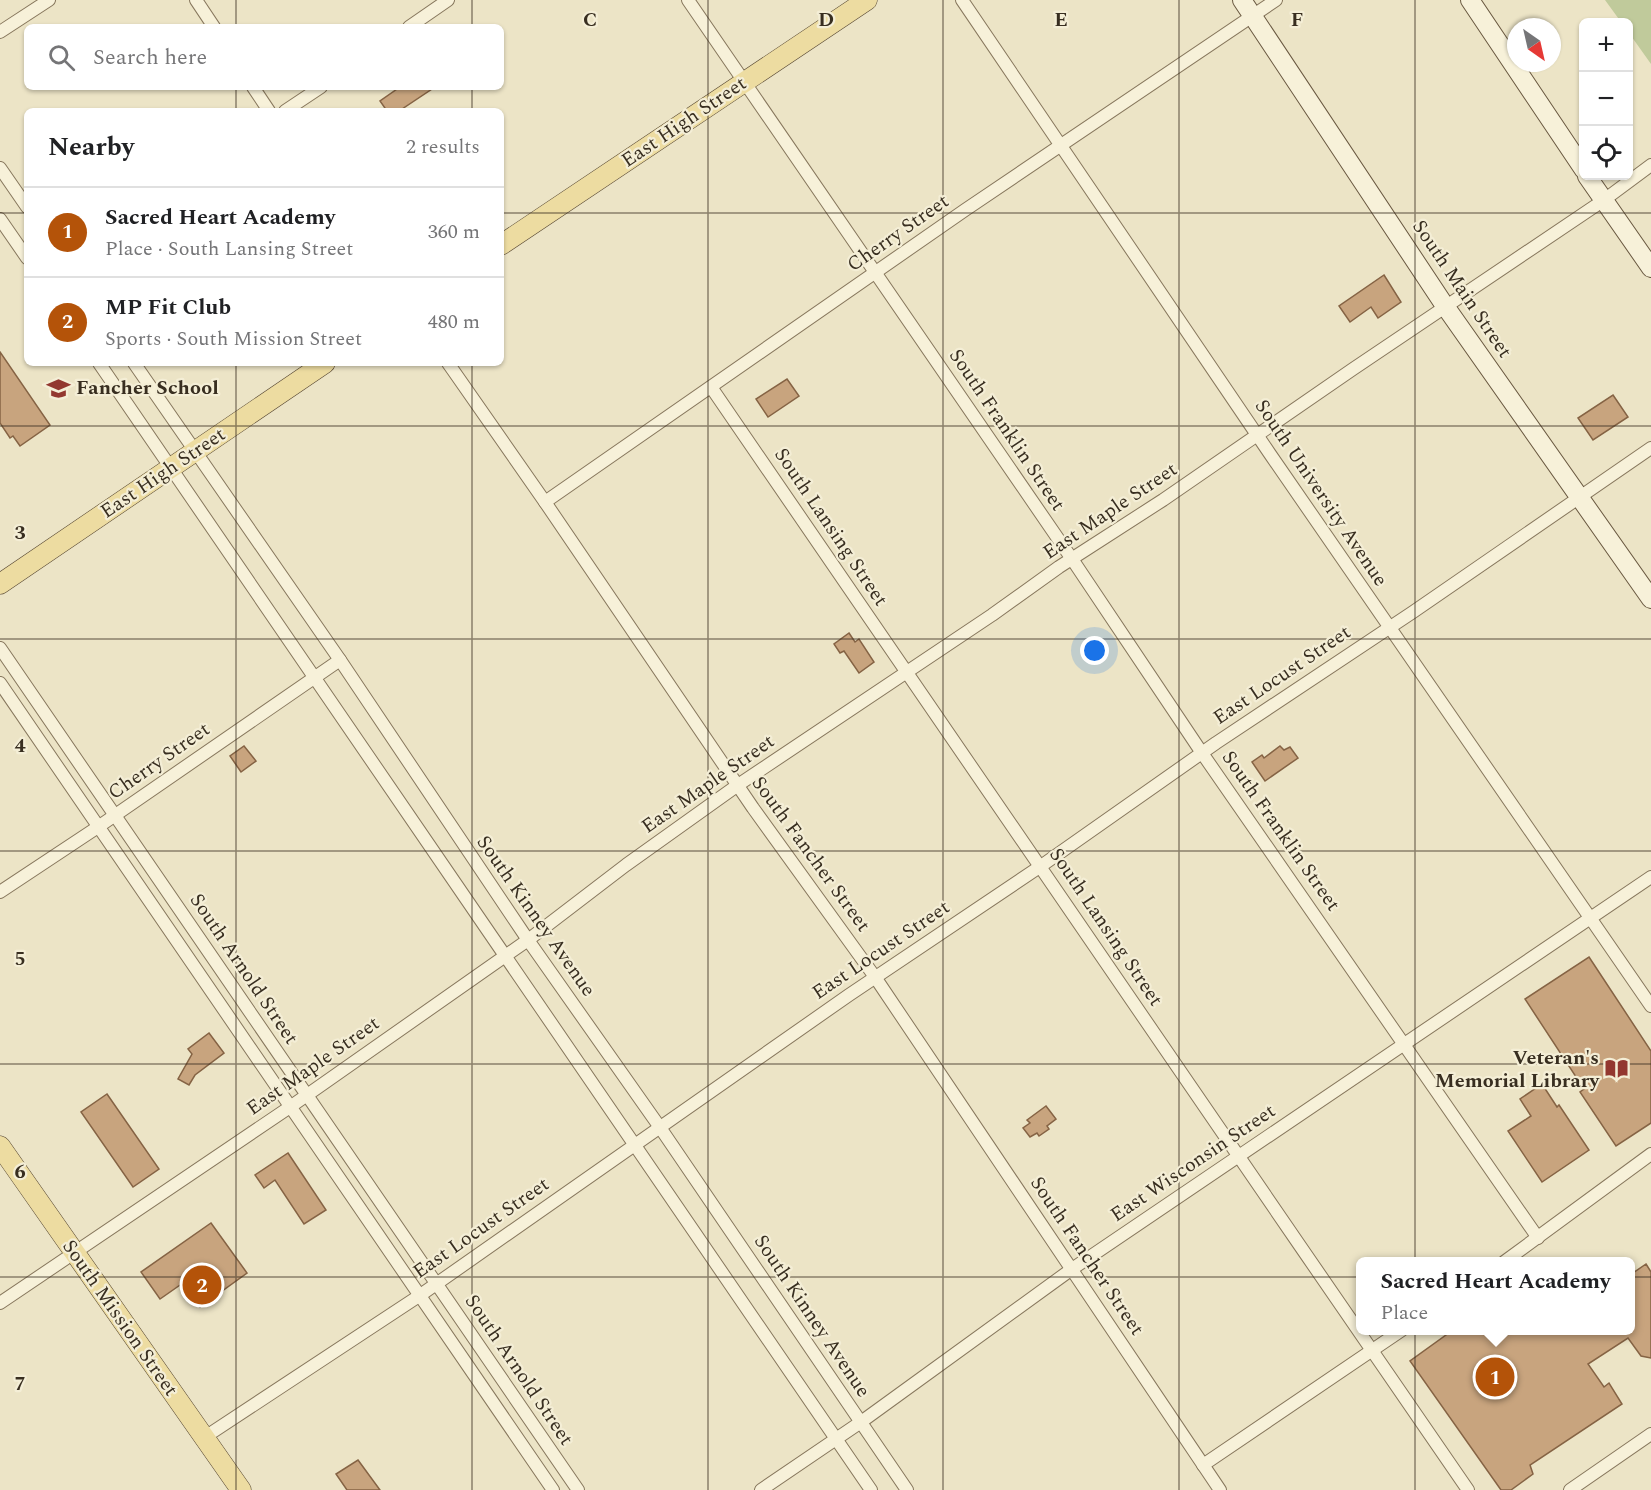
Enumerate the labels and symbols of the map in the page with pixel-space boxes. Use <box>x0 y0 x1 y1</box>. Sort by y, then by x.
text: C <box>583 5 597 35</box>
text: D <box>818 5 834 35</box>
text: E <box>1054 5 1068 35</box>
text: F <box>1291 5 1303 35</box>
north arrow <box>1507 18 1561 72</box>
street label: East High Street <box>615 69 753 175</box>
street label: Cherry Street <box>841 187 955 279</box>
street label: South Main Street <box>1405 214 1519 364</box>
street label: South Franklin Street <box>941 343 1073 517</box>
place label: Fancher School <box>76 373 219 403</box>
school or university icon: Fancher School <box>45 375 71 401</box>
street label: South University Avenue <box>1247 393 1395 593</box>
street label: East High Street <box>94 420 232 526</box>
street label: South Lansing Street <box>767 442 895 612</box>
street label: East Maple Street <box>1037 455 1183 567</box>
text: 3 <box>14 518 26 548</box>
street label: East Locust Street <box>1207 618 1357 732</box>
your location <box>1080 636 1109 665</box>
street label: Cherry Street <box>102 715 216 807</box>
street label: East Maple Street <box>635 727 781 841</box>
text: 4 <box>14 731 26 761</box>
street label: South Franklin Street <box>1214 744 1348 918</box>
street label: South Fancher Street <box>744 770 878 938</box>
street label: South Kinney Avenue <box>469 829 603 1003</box>
street label: South Lansing Street <box>1042 842 1170 1012</box>
street label: South Arnold Street <box>182 887 306 1051</box>
street label: East Locust Street <box>806 893 956 1007</box>
text: 5 <box>14 944 26 974</box>
street label: East Maple Street <box>240 1009 386 1123</box>
place label: Veteran's Memorial Library <box>1435 1043 1600 1096</box>
library icon: Veteran's Memorial Library <box>1604 1056 1630 1082</box>
street label: East Wisconsin Street <box>1104 1096 1282 1230</box>
text: 6 <box>14 1157 26 1187</box>
street label: East Locust Street <box>407 1170 555 1286</box>
street label: South Fancher Street <box>1022 1170 1152 1342</box>
street label: South Kinney Avenue <box>746 1229 878 1403</box>
street label: South Mission Street <box>55 1233 185 1403</box>
pin: 2 <box>182 1262 222 1308</box>
street label: South Arnold Street <box>457 1288 581 1452</box>
pin: 1 <box>1476 1354 1514 1400</box>
text: 7 <box>14 1369 26 1399</box>

